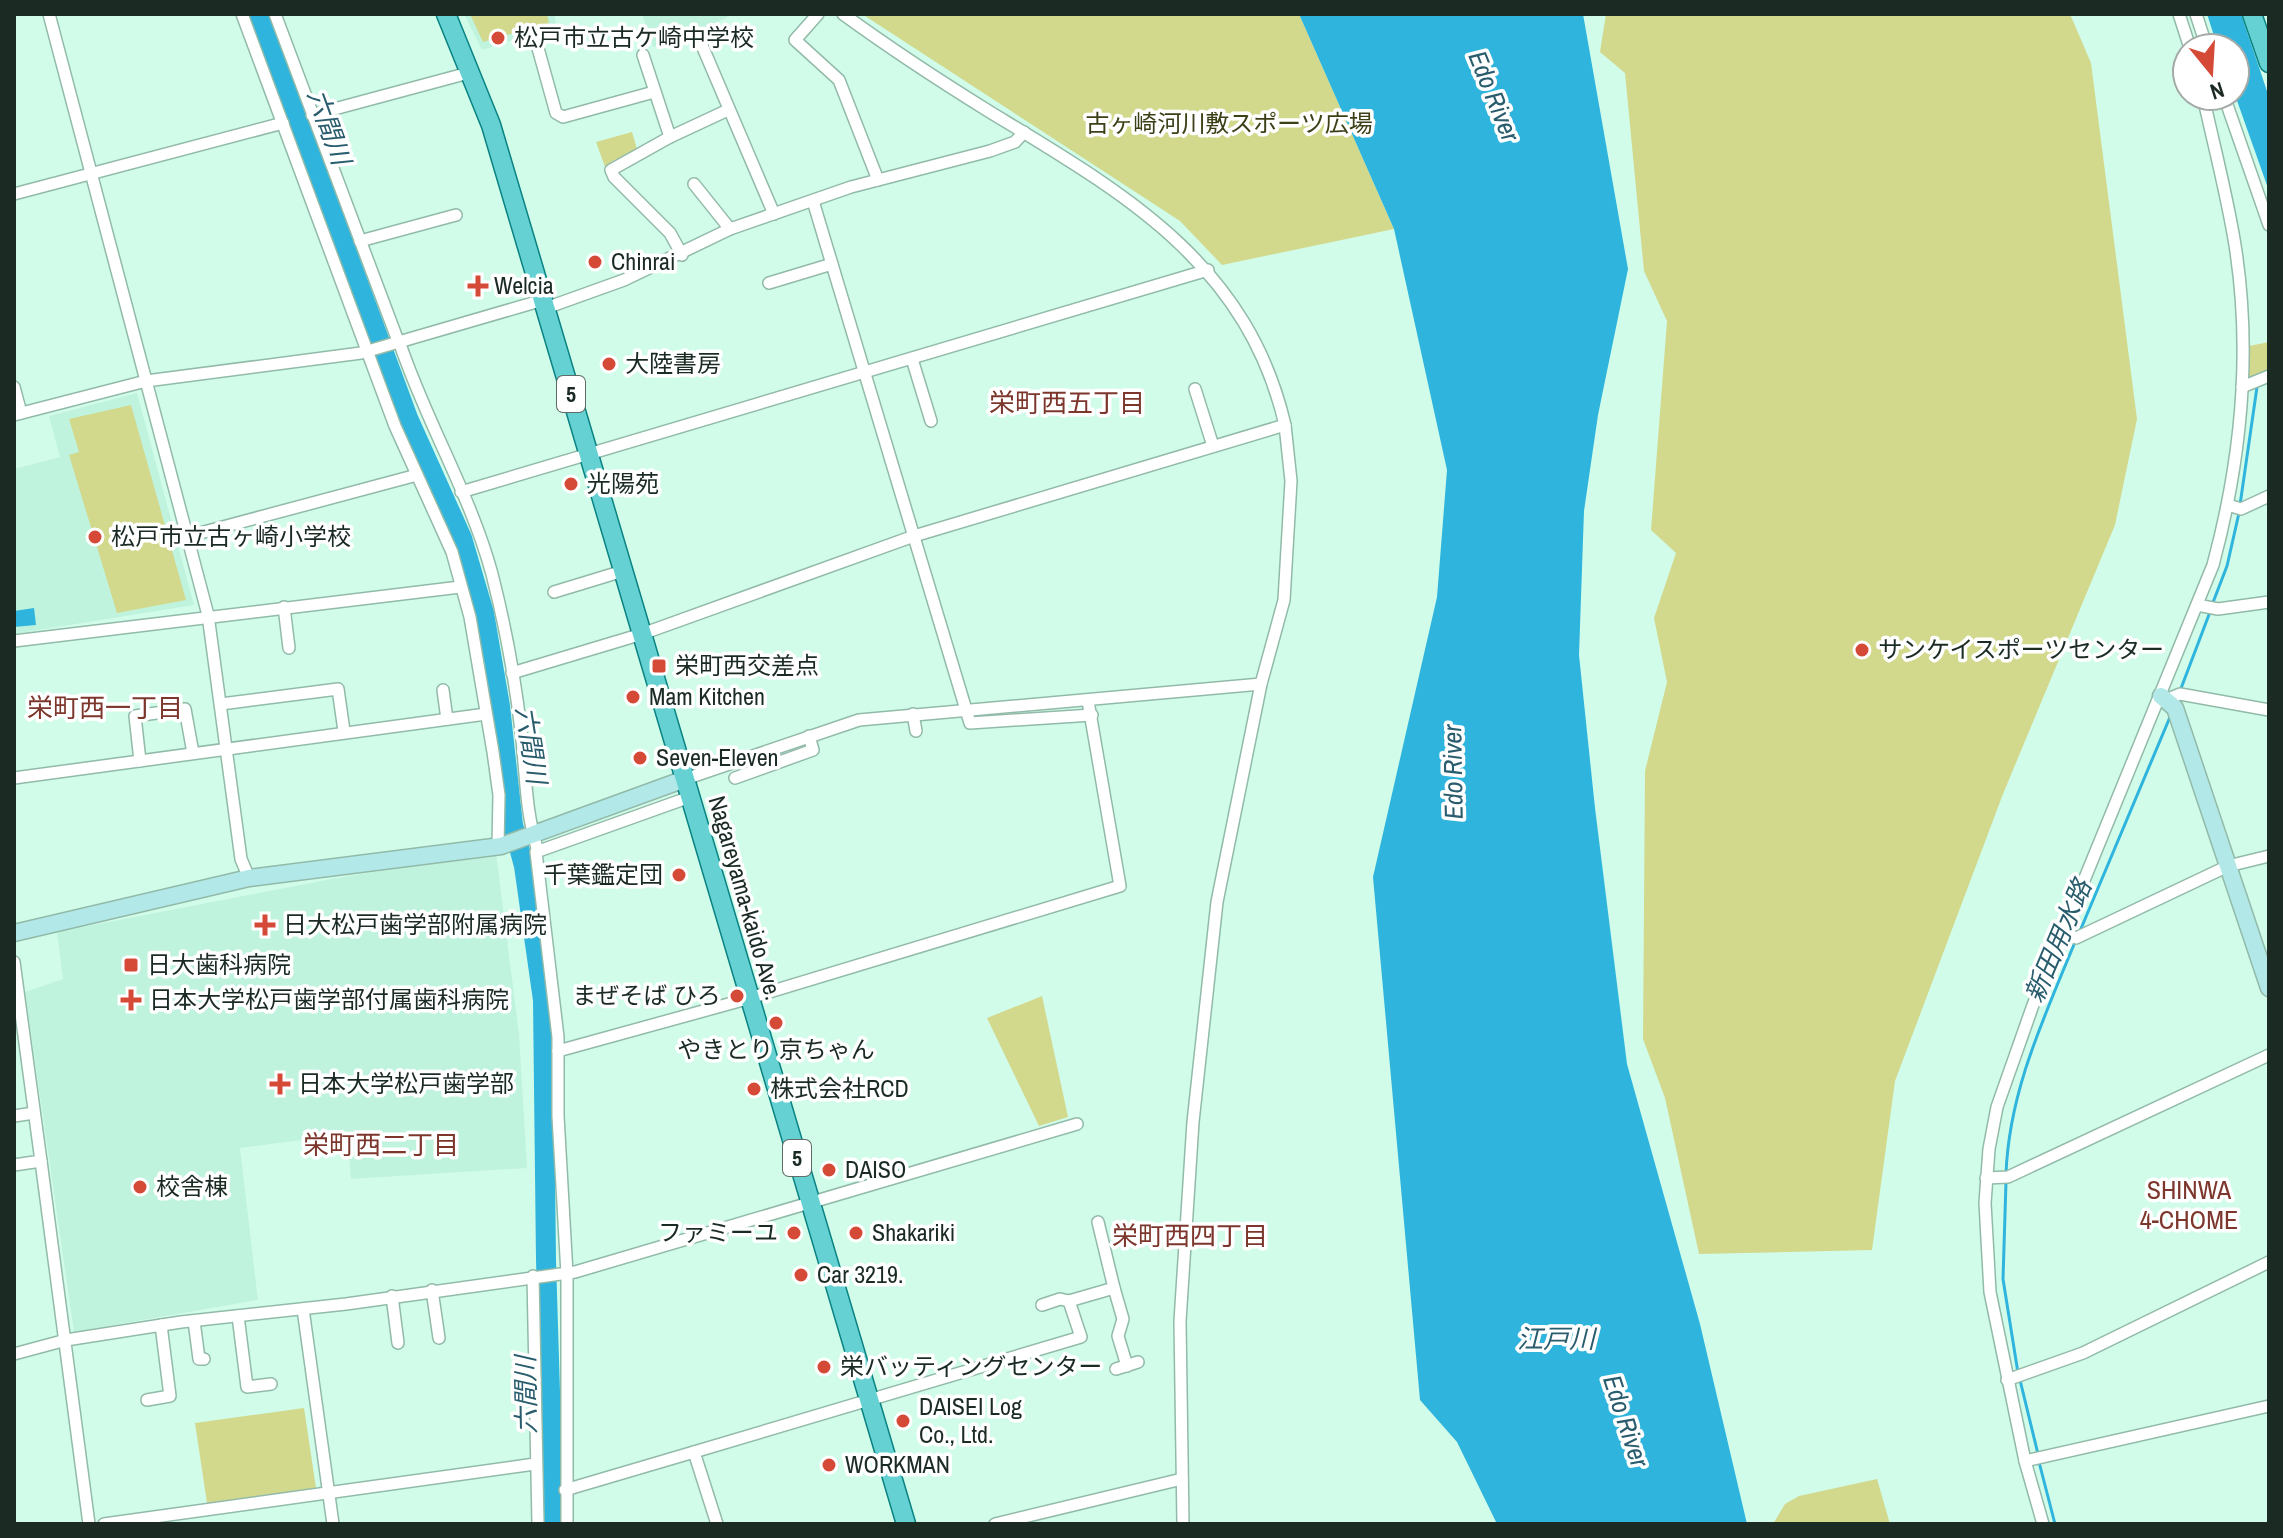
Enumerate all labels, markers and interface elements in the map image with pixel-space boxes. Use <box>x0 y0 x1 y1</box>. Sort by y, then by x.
place label: 松戸市立古ケ崎中学校 <box>514 21 754 53</box>
marker: 松戸市立古ケ崎中学校 <box>489 29 507 47</box>
north arrow <box>2171 32 2251 112</box>
water label: Edo River <box>1460 45 1529 147</box>
text: N <box>2206 75 2228 107</box>
water label: 六間川 <box>300 84 360 172</box>
park label: 古ヶ崎河川敷スポーツ広場 <box>1085 107 1373 139</box>
place label: Chinrai <box>611 245 676 277</box>
marker: Chinrai <box>586 253 604 271</box>
place label: Welcia <box>494 269 554 301</box>
marker: Welcia <box>469 277 487 295</box>
place label: 大陸書房 <box>625 347 721 379</box>
marker: 大陸書房 <box>600 355 618 373</box>
road number: 5 <box>557 376 585 412</box>
district label: 栄町西五丁目 <box>989 385 1145 420</box>
place label: 光陽苑 <box>587 467 659 499</box>
marker: 光陽苑 <box>562 475 580 493</box>
place label: 松戸市立古ヶ崎小学校 <box>111 520 351 552</box>
marker: 松戸市立古ヶ崎小学校 <box>86 528 104 546</box>
place label: サンケイスポーツセンター <box>1878 633 2164 665</box>
marker: サンケイスポーツセンター <box>1853 641 1871 659</box>
place label: 栄町西交差点 <box>675 649 819 681</box>
marker: 栄町西交差点 <box>650 657 668 675</box>
place label: Mam Kitchen <box>649 680 765 712</box>
marker: Mam Kitchen <box>624 688 642 706</box>
district label: 栄町西一丁目 <box>27 690 183 725</box>
water label: 六間川 <box>508 704 555 789</box>
water label: Edo River <box>1434 723 1471 820</box>
place label: Seven-Eleven <box>656 741 779 773</box>
marker: Seven-Eleven <box>631 749 649 767</box>
street label: Nagareyama-kaido Ave. <box>702 792 790 1003</box>
place label: 千葉鑑定団 <box>543 858 663 890</box>
marker: 千葉鑑定団 <box>670 866 688 884</box>
water label: 新田用水路 <box>2016 872 2100 1007</box>
place label: 日大松戸歯学部附属病院 <box>283 908 547 940</box>
marker: 日大松戸歯学部附属病院 <box>254 914 276 936</box>
place label: 日大歯科病院 <box>147 948 291 980</box>
marker: 日大歯科病院 <box>122 956 140 974</box>
place label: まぜそば ひろ <box>572 979 721 1011</box>
place label: 日本大学松戸歯学部付属歯科病院 <box>149 983 509 1015</box>
marker: まぜそば ひろ <box>728 987 746 1005</box>
marker: 日本大学松戸歯学部付属歯科病院 <box>120 989 142 1011</box>
marker: やきとり 京ちゃん <box>767 1014 785 1032</box>
place label: やきとり 京ちゃん <box>677 1033 875 1065</box>
place label: 日本大学松戸歯学部 <box>298 1067 514 1099</box>
place label: 株式会社RCD <box>770 1072 909 1104</box>
marker: 日本大学松戸歯学部 <box>269 1073 291 1095</box>
marker: 株式会社RCD <box>745 1080 763 1098</box>
district label: 栄町西二丁目 <box>303 1127 459 1162</box>
road number: 5 <box>783 1140 811 1176</box>
place label: DAISO <box>845 1153 906 1185</box>
marker: DAISO <box>820 1161 838 1179</box>
place label: 校舎棟 <box>156 1170 228 1202</box>
district label: SHINWA 4-CHOME <box>2140 1172 2238 1237</box>
marker: 校舎棟 <box>131 1178 149 1196</box>
place label: ファミーユ <box>658 1216 778 1248</box>
place label: Shakariki <box>872 1216 955 1248</box>
district label: 栄町西四丁目 <box>1112 1218 1268 1253</box>
marker: ファミーユ <box>785 1224 803 1242</box>
marker: Shakariki <box>847 1224 865 1242</box>
place label: Car 3219. <box>817 1258 903 1290</box>
marker: Car 3219. <box>792 1266 810 1284</box>
water label: 江戸川 <box>1517 1321 1598 1356</box>
place label: 栄バッティングセンター <box>840 1350 1103 1382</box>
water label: 六間川 <box>507 1353 544 1434</box>
marker: 栄バッティングセンター <box>815 1358 833 1376</box>
water label: Edo River <box>1595 1370 1658 1472</box>
place label: DAISEI Log Co., Ltd. <box>919 1390 1022 1450</box>
marker: DAISEI Log Co., Ltd. <box>894 1412 912 1430</box>
place label: WORKMAN <box>845 1448 950 1480</box>
marker: WORKMAN <box>820 1456 838 1474</box>

